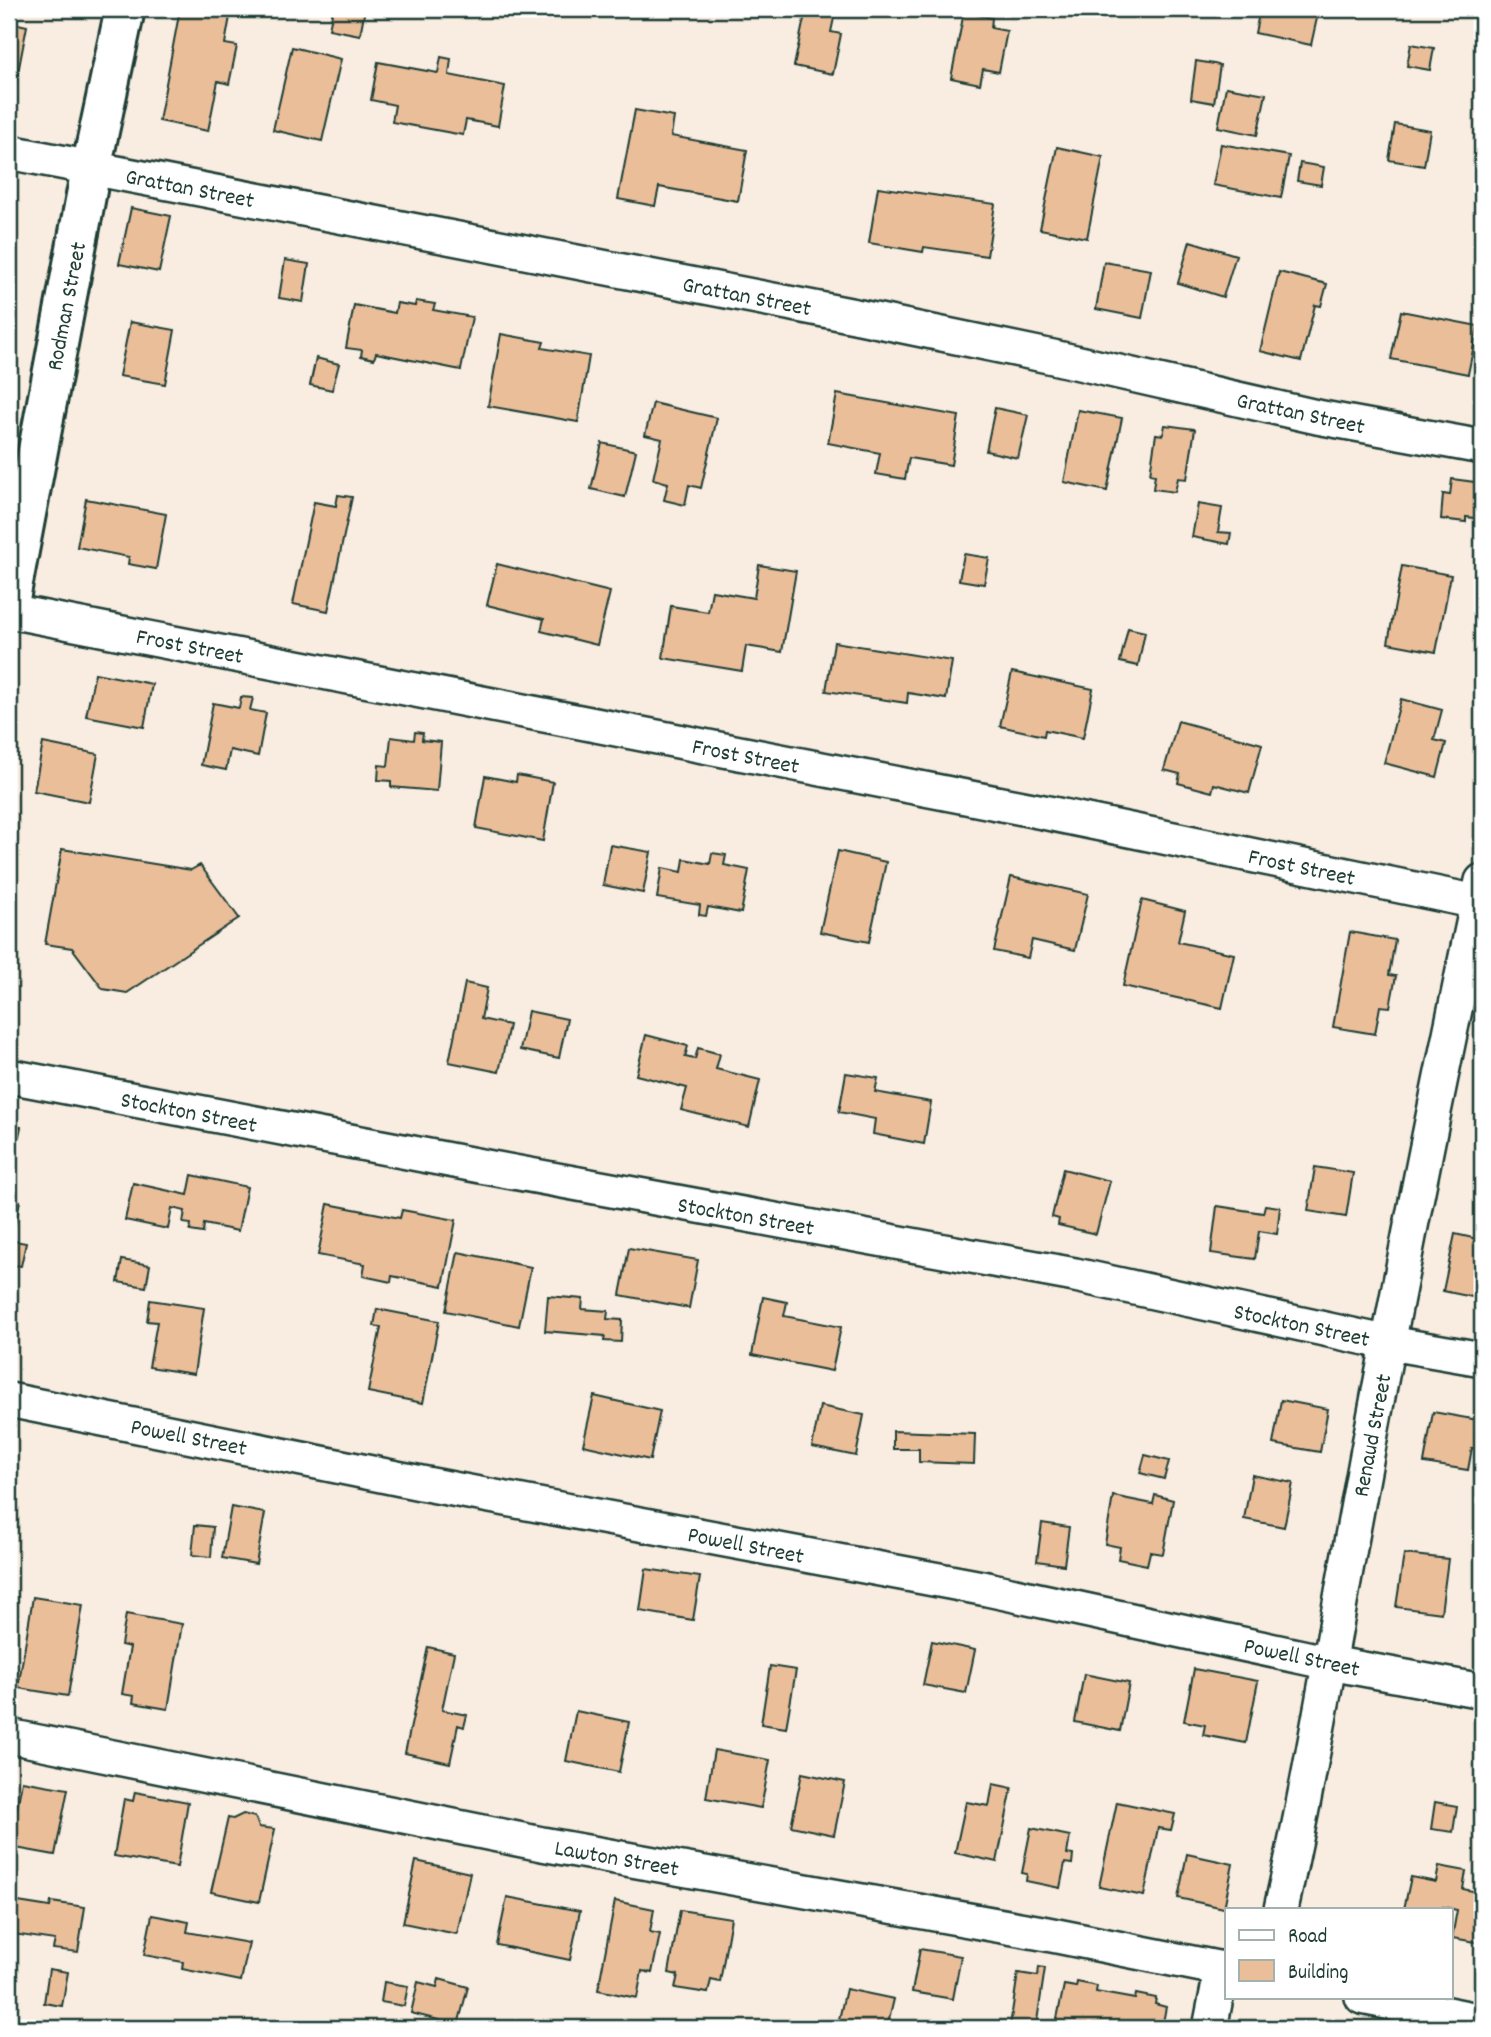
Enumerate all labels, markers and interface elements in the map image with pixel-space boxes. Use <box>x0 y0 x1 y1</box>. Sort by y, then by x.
street label: Grattan Street <box>122 162 257 219</box>
street label: Rodman Street <box>40 239 97 374</box>
street label: Grattan Street <box>679 270 814 327</box>
street label: Grattan Street <box>1233 386 1368 445</box>
street label: Frost Street <box>133 622 246 675</box>
street label: Frost Street <box>689 732 802 785</box>
street label: Frost Street <box>1245 842 1358 897</box>
street label: Stockton Street <box>117 1085 259 1144</box>
street label: Stockton Street <box>675 1190 816 1247</box>
street label: Stockton Street <box>1230 1297 1372 1358</box>
street label: Renaud Street <box>1346 1371 1403 1500</box>
street label: Powell Street <box>127 1412 249 1467</box>
street label: Powell Street <box>684 1520 806 1575</box>
street label: Powell Street <box>1240 1631 1362 1688</box>
street label: Lawton Street <box>552 1833 681 1888</box>
legend <box>1225 1908 1452 1998</box>
text: Road <box>1288 1923 1327 1953</box>
text: Building <box>1288 1959 1348 1989</box>

